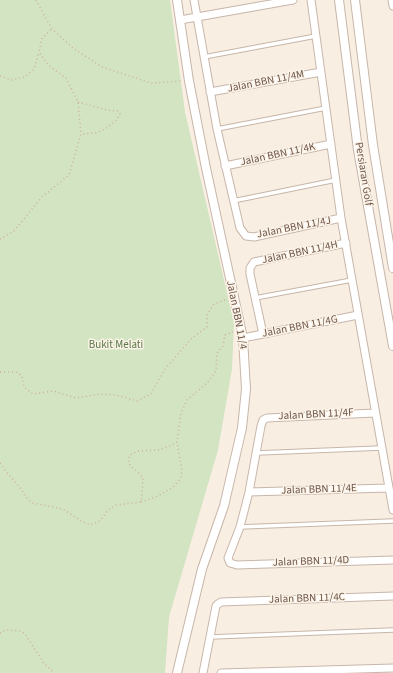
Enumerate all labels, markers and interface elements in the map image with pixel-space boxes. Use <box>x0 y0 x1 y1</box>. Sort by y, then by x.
street label: Jalan BBN 11/4M <box>227 68 305 96</box>
street label: Jalan BBN 11/4K <box>239 141 317 169</box>
street label: Persiaran Golf <box>351 141 375 207</box>
street label: Jalan BBN 11/4J <box>256 214 332 242</box>
street label: Jalan BBN 11/4H <box>261 239 339 267</box>
street label: Jalan BBN 11/4 <box>223 279 249 351</box>
street label: Jalan BBN 11/4G <box>261 313 339 341</box>
park label: Bukit Melati <box>89 339 143 353</box>
street label: Jalan BBN 11/4F <box>278 406 354 424</box>
street label: Jalan BBN 11/4E <box>281 482 357 498</box>
street label: Jalan BBN 11/4D <box>272 554 350 570</box>
street label: Jalan BBN 11/4C <box>269 591 345 607</box>

